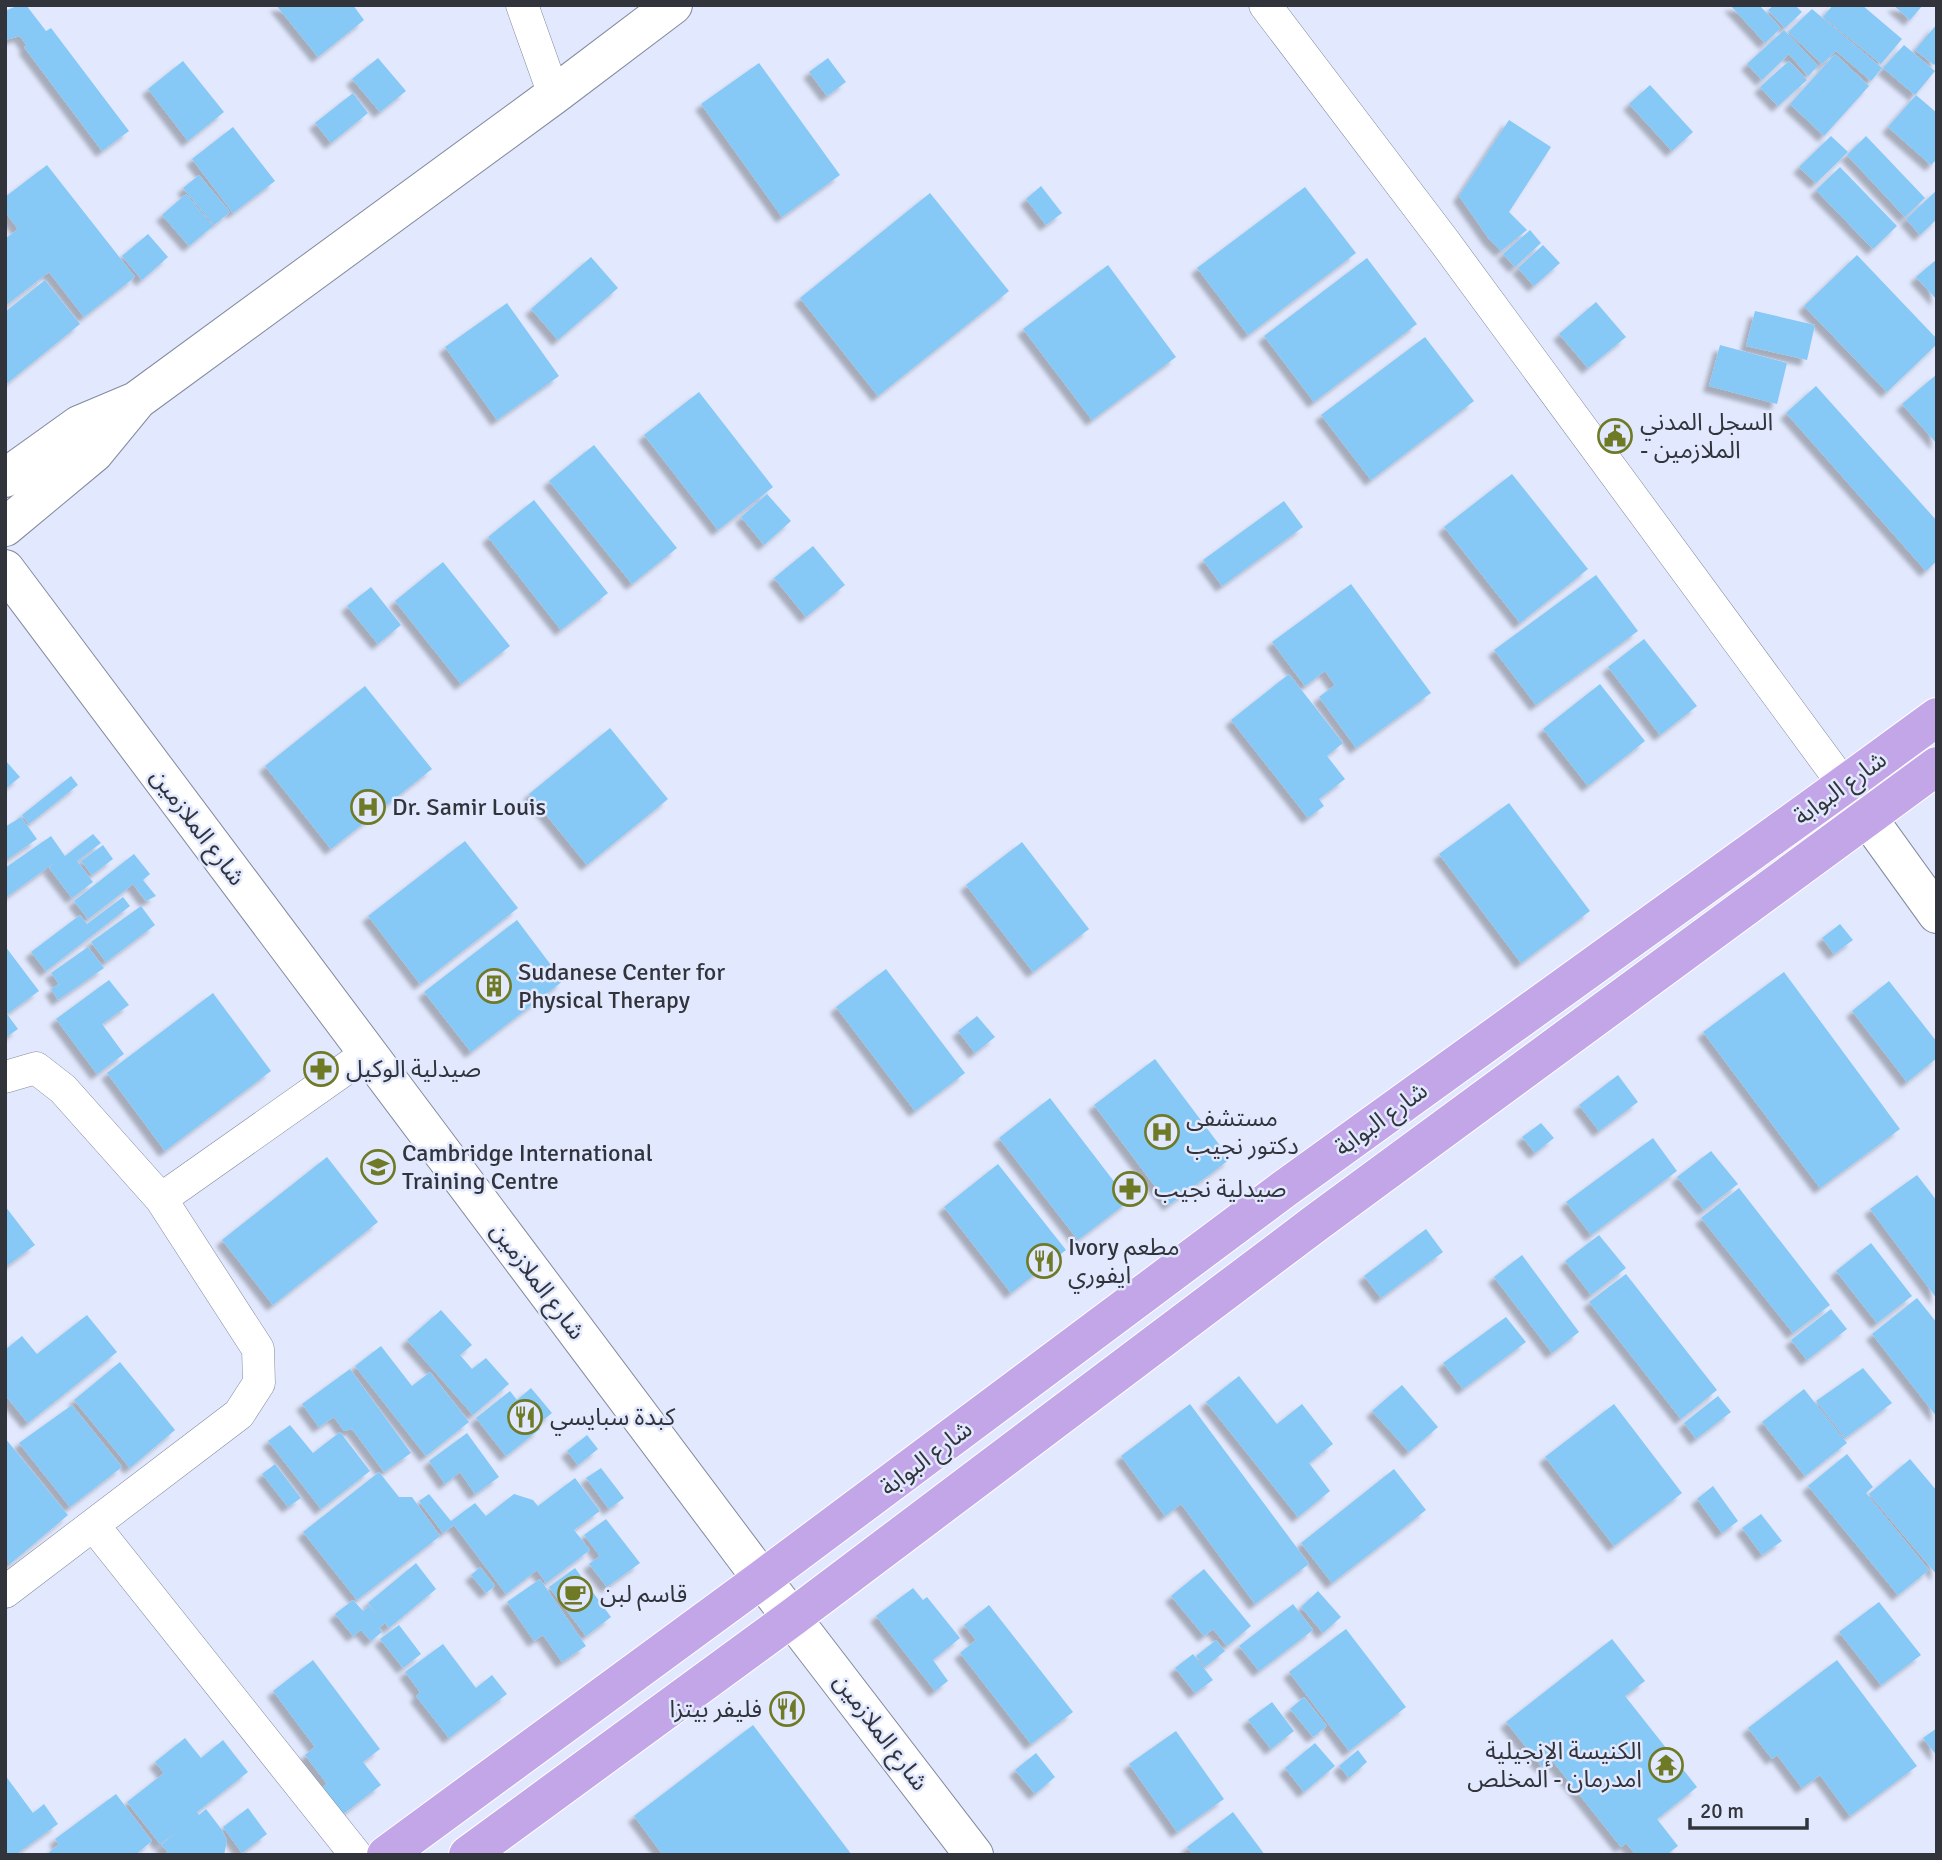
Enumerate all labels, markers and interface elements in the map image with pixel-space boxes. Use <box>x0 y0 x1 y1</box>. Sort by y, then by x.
place label: السجل المدني - الملازمين <box>1640 407 1773 465</box>
public building icon: السجل المدني - الملازمين <box>1596 417 1634 455</box>
street label: شارع البوابة <box>1788 744 1893 833</box>
street label: شارع الملازمين <box>143 762 252 893</box>
hospital icon: Dr. Samir Louis <box>349 788 387 826</box>
place label: Dr. Samir Louis <box>392 792 546 822</box>
place label: Sudanese Center for Physical Therapy <box>518 957 725 1015</box>
building icon: Sudanese Center for Physical Therapy <box>475 967 513 1005</box>
pharmacy icon: صيدلية الوكيل <box>302 1050 340 1088</box>
place label: صيدلية الوكيل <box>346 1054 481 1084</box>
street label: شارع البوابة <box>1329 1075 1434 1164</box>
place label: مستشفى دكتور نجيب <box>1186 1103 1299 1161</box>
hospital icon: مستشفى دكتور نجيب <box>1143 1113 1181 1151</box>
place label: Cambridge International Training Centre <box>402 1138 653 1196</box>
school or university icon: Cambridge International Training Centre <box>359 1148 397 1186</box>
pharmacy icon: صيدلية نجيب <box>1111 1170 1149 1208</box>
place label: صيدلية نجيب <box>1154 1174 1286 1204</box>
street label: شارع الملازمين <box>483 1216 592 1347</box>
place label: Ivory مطعم ايفوري <box>1068 1232 1180 1294</box>
restaurant icon: Ivory مطعم ايفوري <box>1025 1242 1063 1280</box>
restaurant icon: كبدة سبايسي <box>506 1398 544 1436</box>
place label: كبدة سبايسي <box>550 1402 676 1436</box>
street label: شارع البوابة <box>874 1414 979 1504</box>
cafe icon: قاسم لبن <box>556 1575 594 1613</box>
place label: قاسم لبن <box>600 1579 687 1611</box>
street label: شارع الملازمين <box>826 1667 935 1798</box>
restaurant icon: فليفر بيتزا <box>768 1690 806 1728</box>
place label: فليفر بيتزا <box>669 1694 762 1724</box>
place label: الكنيسة الإنجيلية امدرمان - المخلص <box>1467 1736 1642 1794</box>
temple icon: الكنيسة الإنجيلية امدرمان - المخلص <box>1647 1746 1685 1784</box>
scale bar <box>1690 1786 1807 1830</box>
text: 20 m <box>1700 1798 1744 1824</box>

